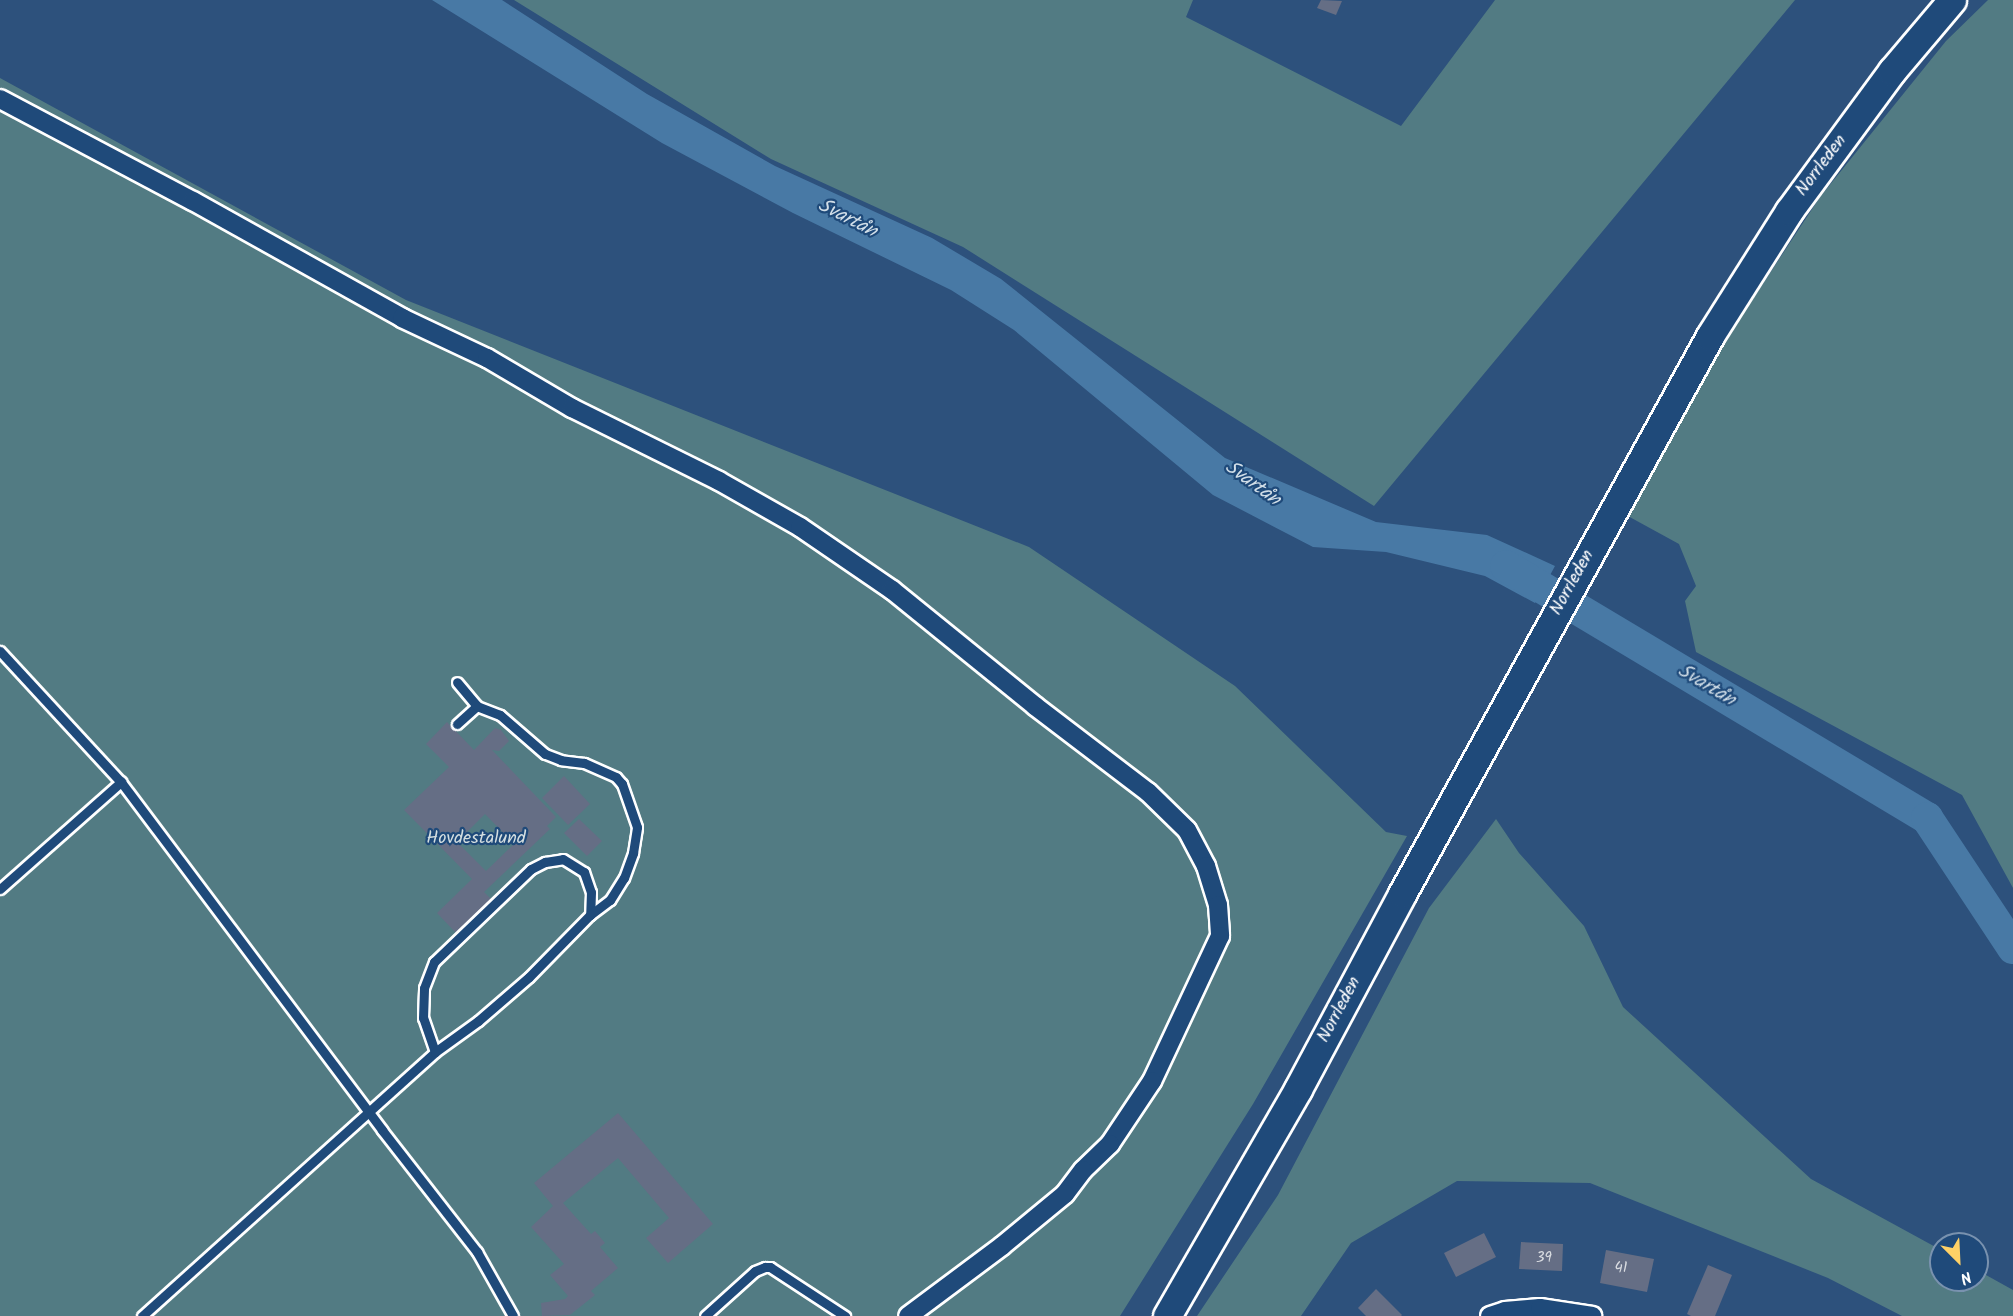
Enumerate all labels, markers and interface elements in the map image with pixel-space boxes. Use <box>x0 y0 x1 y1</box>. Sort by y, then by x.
street label: Norrleden <box>1792 131 1852 201</box>
water label: Svartån <box>814 194 880 244</box>
water label: Svartån <box>1220 456 1284 512</box>
street label: Norrleden <box>1546 547 1600 619</box>
water label: Svartån <box>1673 660 1739 712</box>
park label: Hovdestalund <box>426 828 526 850</box>
street label: Norrleden <box>1314 973 1366 1047</box>
north arrow <box>1929 1232 1989 1292</box>
house number: 39 <box>1536 1250 1552 1268</box>
house number: 41 <box>1615 1260 1627 1278</box>
text: N <box>1956 1264 1975 1291</box>

